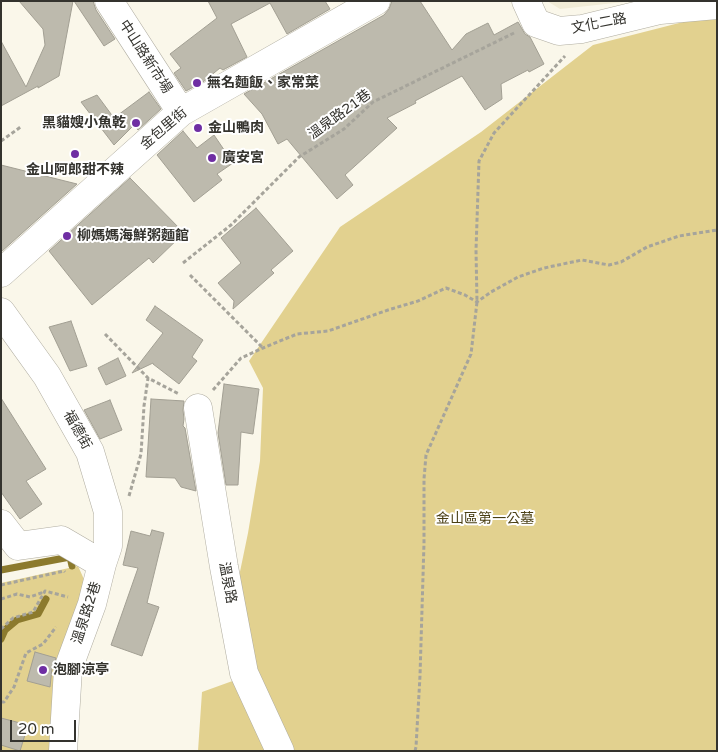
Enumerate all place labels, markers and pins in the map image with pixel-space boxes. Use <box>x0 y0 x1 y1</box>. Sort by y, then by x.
place label: 無名麵飯、家常菜 <box>207 75 319 91</box>
marker: 無名麵飯、家常菜 <box>191 77 203 89</box>
place label: 黑貓嫂小魚乾 <box>42 115 126 131</box>
marker: 黑貓嫂小魚乾 <box>130 117 142 129</box>
place label: 金山鴨肉 <box>208 120 264 136</box>
marker: 金山鴨肉 <box>192 122 204 134</box>
marker: 金山阿郎甜不辣 <box>69 148 81 160</box>
place label: 廣安宮 <box>222 150 264 166</box>
marker: 廣安宮 <box>206 152 218 164</box>
place label: 金山阿郎甜不辣 <box>26 162 124 178</box>
place label: 柳媽媽海鮮粥麵館 <box>77 228 189 244</box>
marker: 柳媽媽海鮮粥麵館 <box>61 230 73 242</box>
place label: 泡腳涼亭 <box>53 662 109 678</box>
marker: 泡腳涼亭 <box>37 664 49 676</box>

